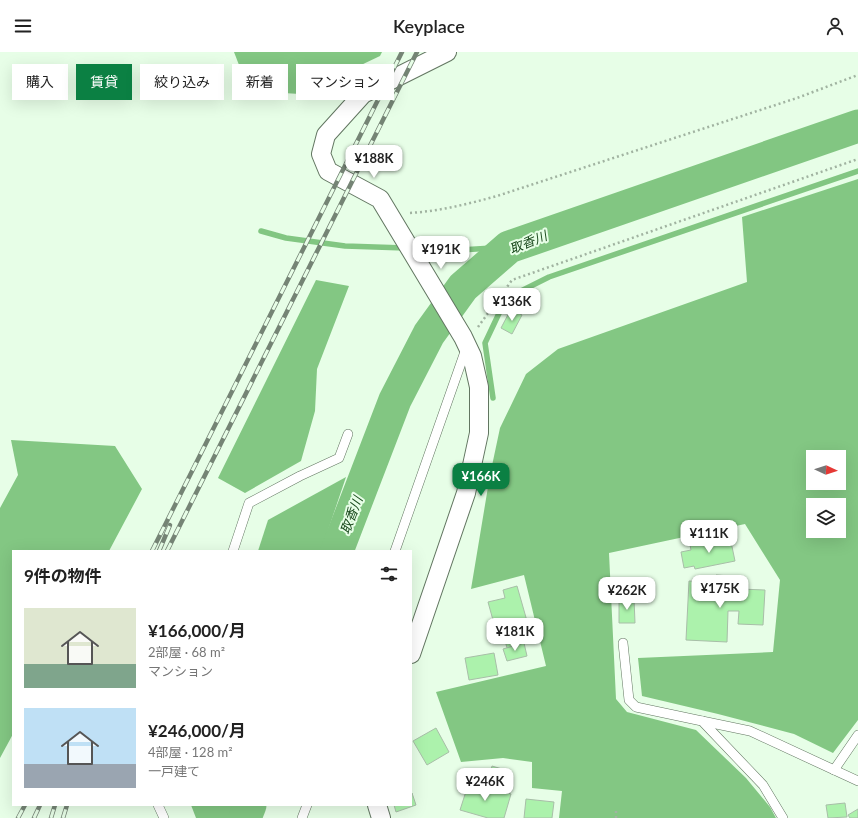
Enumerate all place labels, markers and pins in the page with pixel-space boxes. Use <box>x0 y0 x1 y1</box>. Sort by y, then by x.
pin: ¥188K <box>346 145 402 179</box>
pin: ¥191K <box>413 236 469 270</box>
pin: ¥136K <box>484 288 540 322</box>
pin: ¥166K <box>453 463 509 497</box>
pin: ¥111K <box>681 520 737 554</box>
pin: ¥175K <box>692 575 748 609</box>
pin: ¥262K <box>599 577 655 611</box>
pin: ¥181K <box>487 618 543 652</box>
pin: ¥246K <box>457 768 513 802</box>

